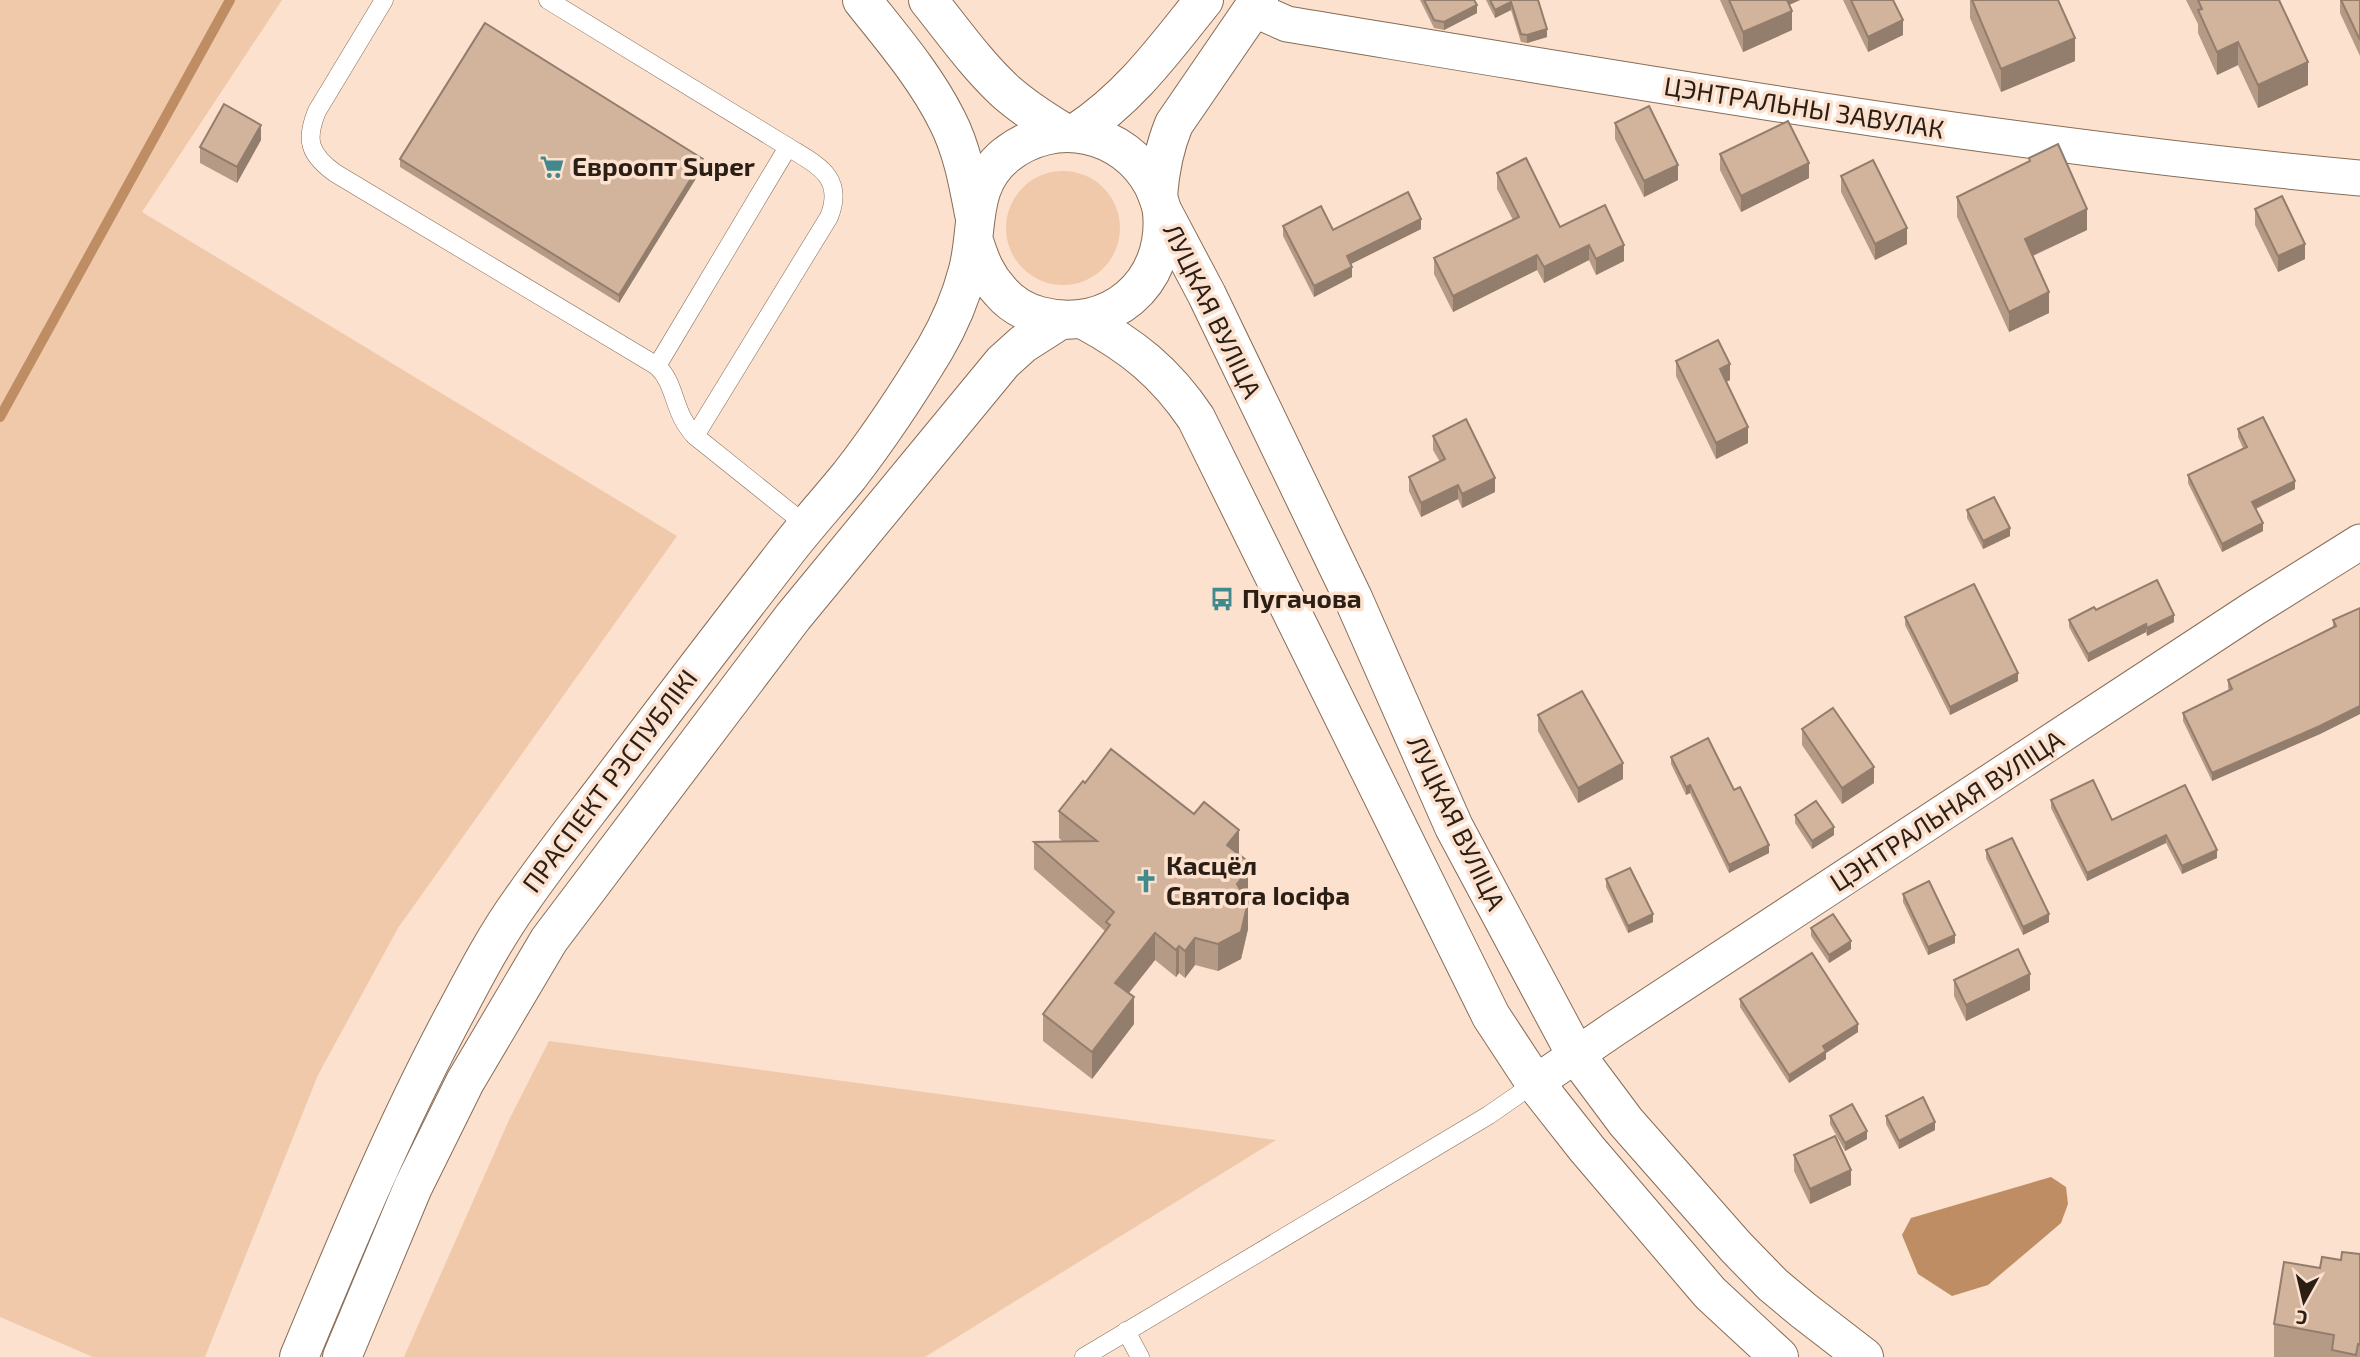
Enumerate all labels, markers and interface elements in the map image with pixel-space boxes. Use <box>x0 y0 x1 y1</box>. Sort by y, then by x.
street label: ЦЭНТРАЛЬНЫ ЗАВУЛАК <box>1662 69 1947 144</box>
place label: Евроопт Super <box>572 150 755 181</box>
supermarket icon: Евроопт Super <box>538 153 566 181</box>
street label: ЛУЦКАЯ ВУЛІЦА <box>1158 218 1269 403</box>
place label: Пугачова <box>1242 582 1362 613</box>
bus stop icon: Пугачова <box>1208 585 1236 613</box>
street label: ПРАСПЕКТ РЭСПУБЛІКІ <box>515 663 703 898</box>
street label: ЦЭНТРАЛЬНАЯ ВУЛІЦА <box>1824 723 2069 897</box>
street label: ЛУЦКАЯ ВУЛІЦА <box>1402 730 1513 915</box>
place label: Касцёл Святога Іосіфа <box>1166 849 1350 910</box>
church icon: Касцёл Святога Іосіфа <box>1132 867 1160 895</box>
north arrow <box>2269 1266 2339 1336</box>
text: С <box>2294 1306 2309 1330</box>

